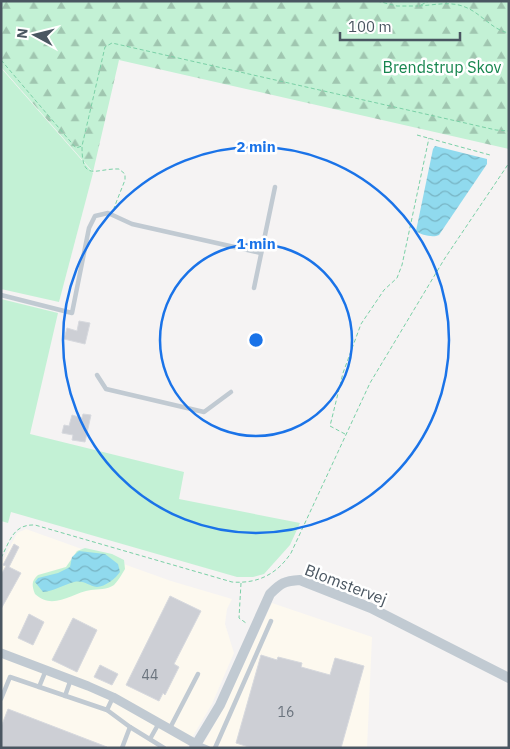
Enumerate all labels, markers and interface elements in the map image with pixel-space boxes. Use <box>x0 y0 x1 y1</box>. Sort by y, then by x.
north arrow <box>10 10 60 60</box>
scale bar <box>340 10 460 42</box>
text: 100 m <box>348 17 392 36</box>
text: N <box>13 27 32 40</box>
park label: Brendstrup Skov <box>383 57 502 77</box>
text: 2 min <box>236 137 276 156</box>
text: 1 min <box>236 234 276 253</box>
centre of rings <box>247 331 265 349</box>
street label: Blomstervej <box>302 559 390 609</box>
house number: 44 <box>142 666 158 684</box>
house number: 16 <box>278 703 294 721</box>

